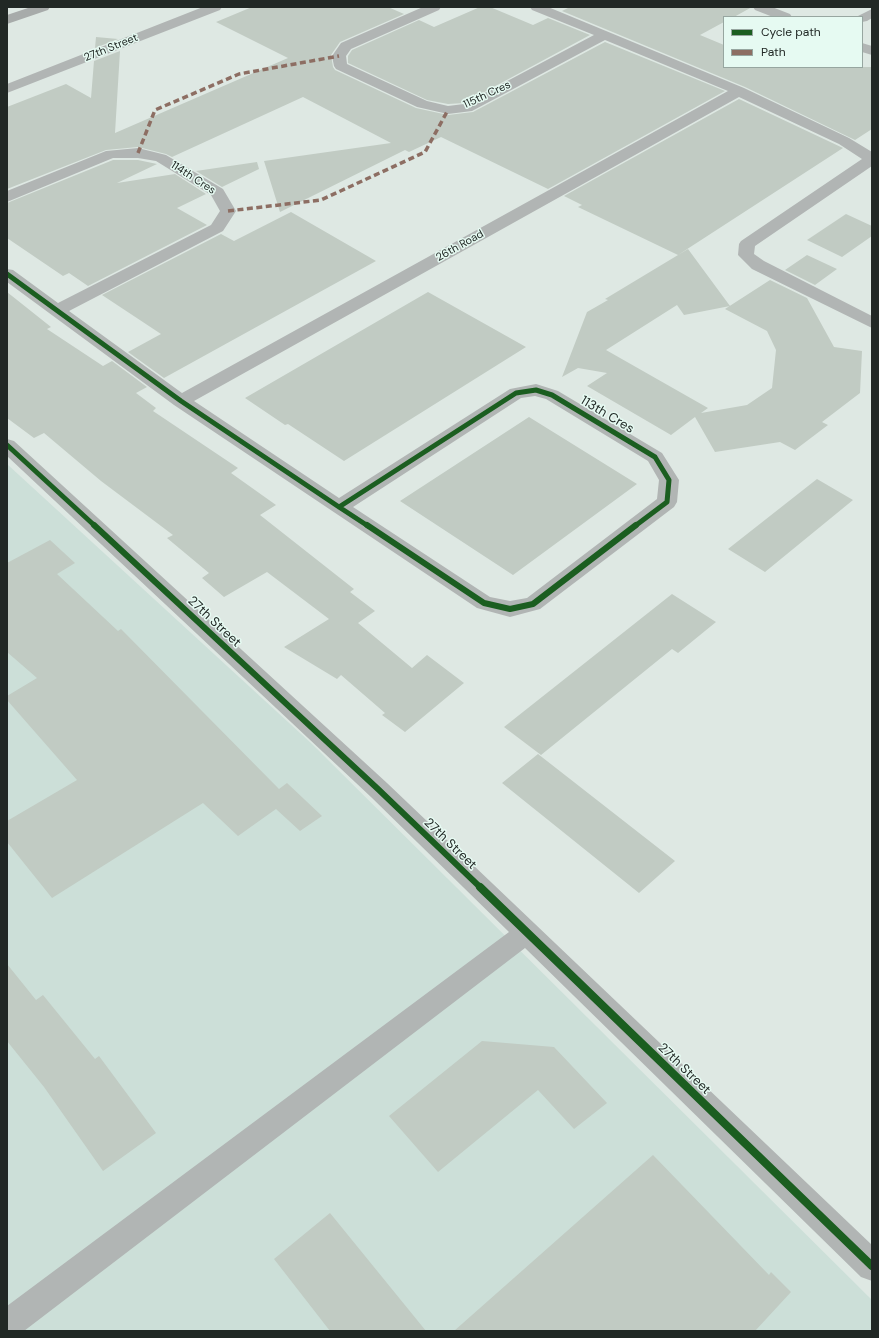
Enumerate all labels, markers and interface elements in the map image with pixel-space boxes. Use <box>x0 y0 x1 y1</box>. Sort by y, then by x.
legend <box>723 16 863 68</box>
text: Cycle path <box>761 24 821 40</box>
street label: 27th Street <box>82 31 140 65</box>
text: Path <box>761 44 786 60</box>
street label: 115th Cres <box>461 78 513 112</box>
street label: 114th Cres <box>168 159 218 197</box>
street label: 26th Road <box>434 228 486 264</box>
street label: 113th Cres <box>577 393 637 437</box>
street label: 27th Street <box>184 593 244 651</box>
street label: 27th Street <box>420 815 480 873</box>
street label: 27th Street <box>654 1040 714 1098</box>

